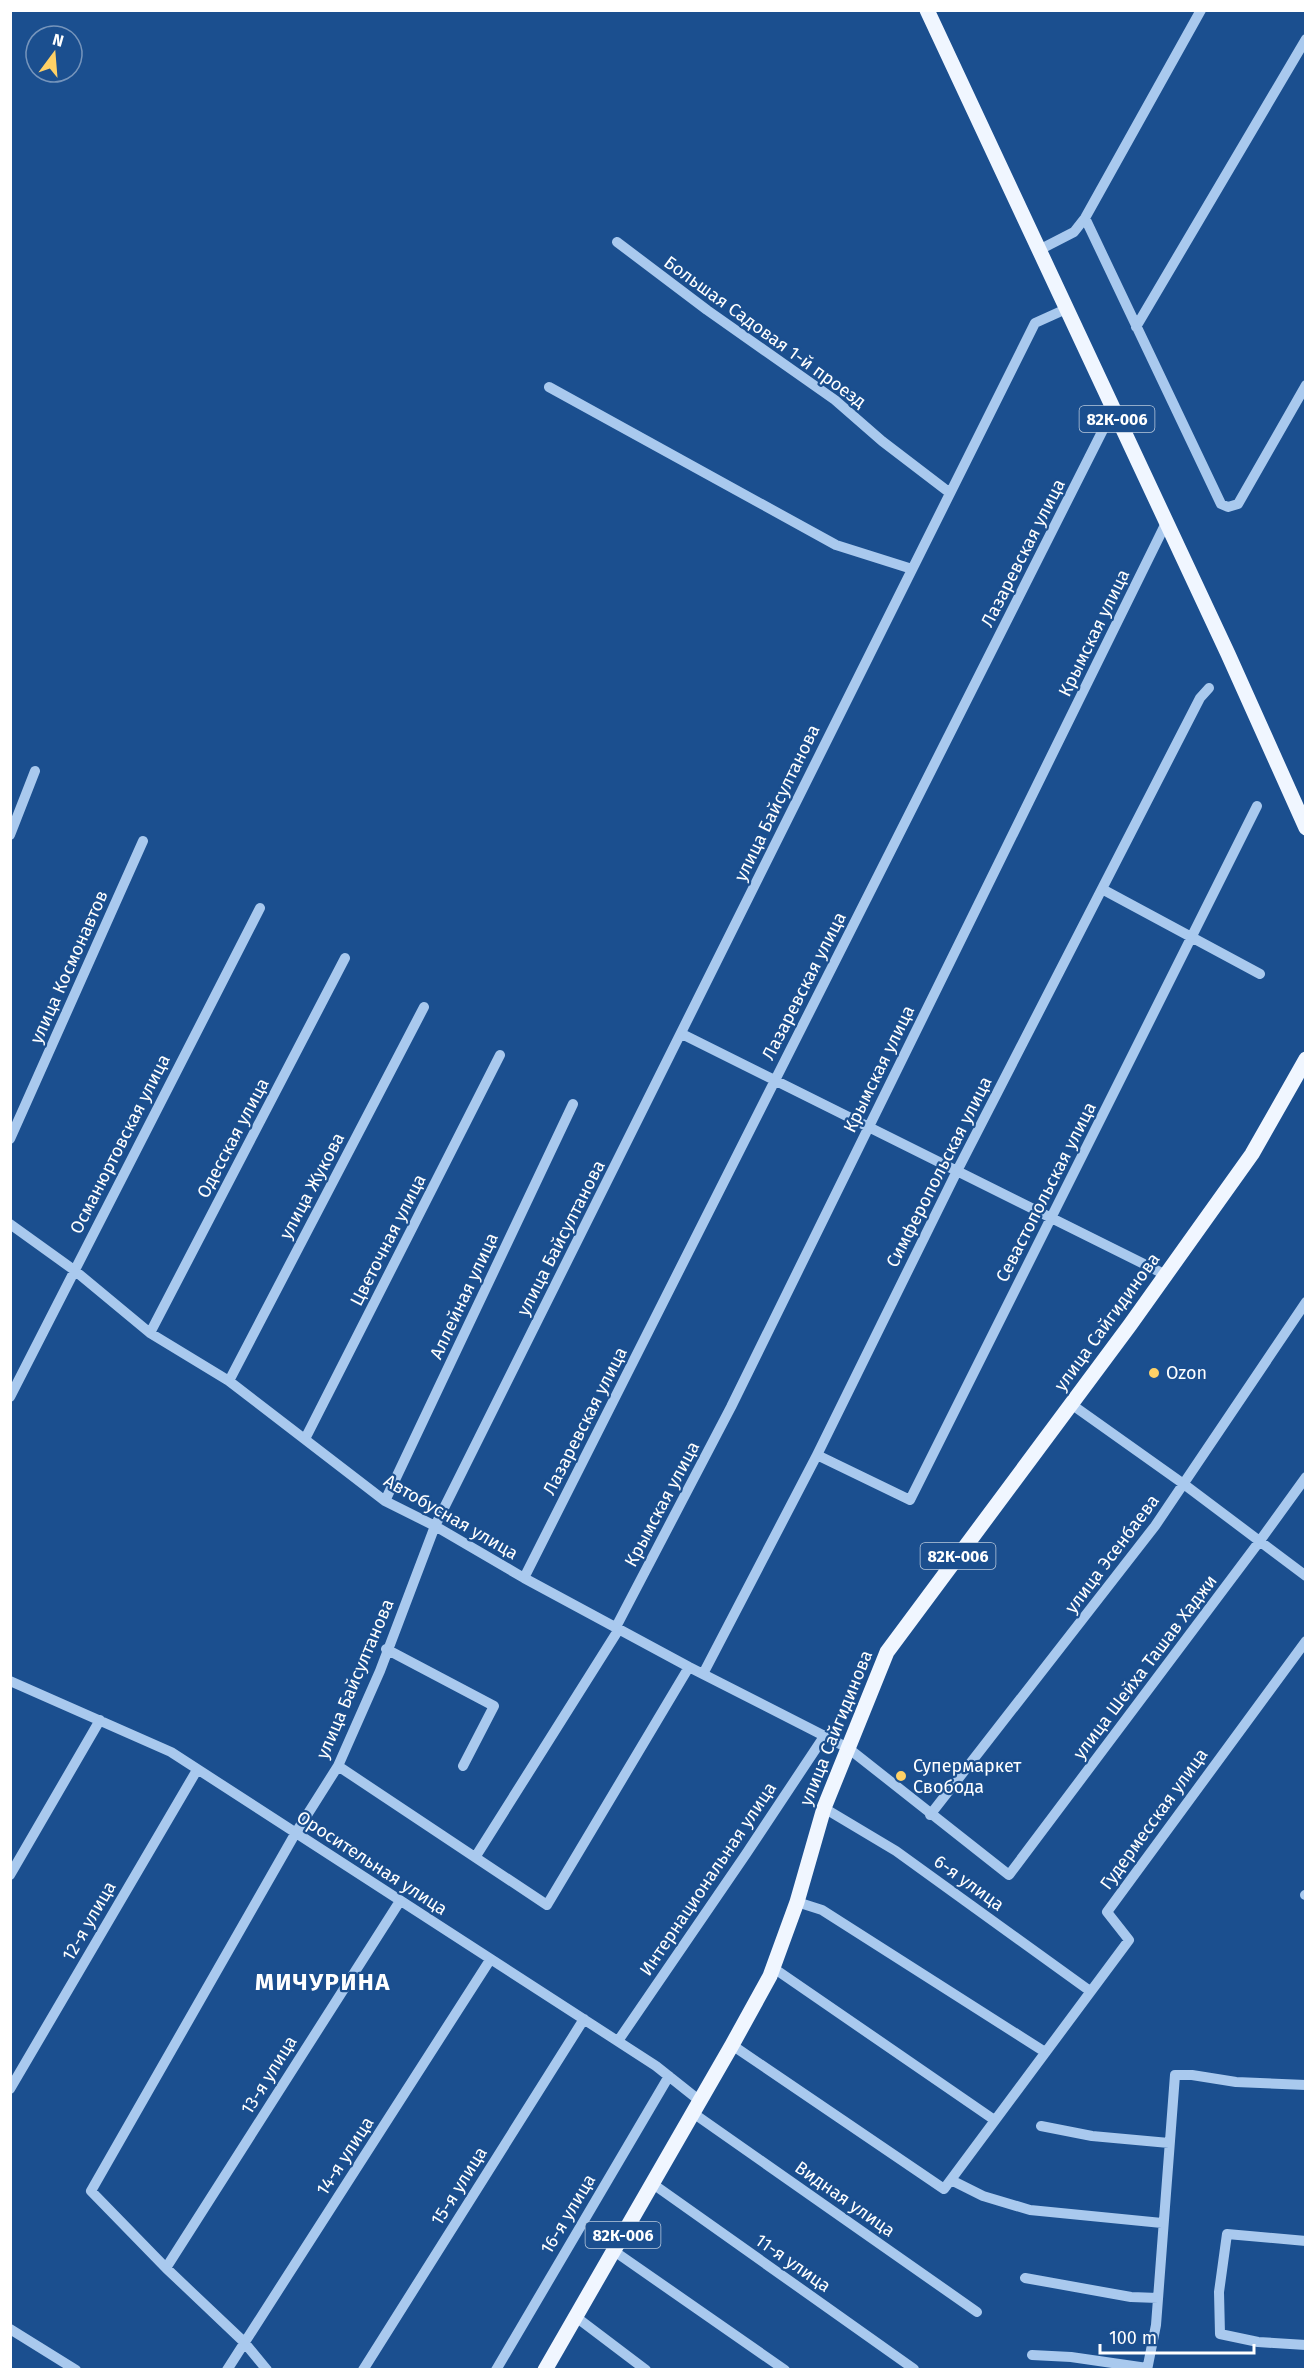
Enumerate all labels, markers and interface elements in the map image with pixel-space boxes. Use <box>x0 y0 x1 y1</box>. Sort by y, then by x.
north arrow <box>24 24 84 84</box>
text: N <box>50 29 66 51</box>
street label: Большая Садовая 1-й проезд <box>660 251 870 413</box>
road number: 82К-006 <box>1080 406 1154 432</box>
street label: Лазаревская улица <box>976 475 1070 631</box>
street label: Крымская улица <box>1054 566 1134 700</box>
street label: улица Байсултанова <box>729 721 825 885</box>
street label: улица Космонавтов <box>25 887 113 1047</box>
street label: Лазаревская улица <box>757 908 851 1064</box>
street label: Крымская улица <box>839 1002 919 1136</box>
street label: Османюртовская улица <box>65 1051 175 1237</box>
street label: Симферопольская улица <box>881 1073 997 1271</box>
street label: Одесская улица <box>192 1074 274 1202</box>
street label: Севастопольская улица <box>991 1098 1101 1286</box>
street label: улица Жукова <box>275 1129 349 1243</box>
street label: улица Байсултанова <box>512 1157 610 1319</box>
street label: Цветочная улица <box>345 1170 431 1310</box>
street label: Аллейная улица <box>425 1229 503 1363</box>
street label: улица Сайгидинова <box>1049 1248 1165 1396</box>
street label: Лазаревская улица <box>538 1343 632 1499</box>
place label: Ozon <box>1166 1362 1207 1384</box>
marker: Ozon <box>1147 1366 1161 1380</box>
street label: Крымская улица <box>620 1438 704 1570</box>
street label: Автобусная улица <box>380 1470 522 1564</box>
street label: улица Эсенбаева <box>1060 1490 1164 1618</box>
road number: 82К-006 <box>920 1543 996 1569</box>
street label: улица Шейха Ташав Хаджи <box>1068 1570 1222 1764</box>
street label: улица Байсултанова <box>311 1596 399 1762</box>
street label: улица Сайгидинова <box>795 1647 877 1809</box>
street label: Гудермесская улица <box>1095 1744 1213 1894</box>
place label: Супермаркет Свобода <box>913 1755 1022 1798</box>
marker: Супермаркет Свобода <box>894 1769 908 1783</box>
street label: Интернациональная улица <box>635 1778 781 1980</box>
street label: Оросительная улица <box>292 1806 452 1920</box>
street label: 6-я улица <box>930 1850 1008 1916</box>
street label: 12-я улица <box>57 1877 121 1965</box>
district label: МИЧУРИНА <box>255 1968 391 1996</box>
street label: 13-я улица <box>236 2032 302 2118</box>
street label: 14-я улица <box>311 2113 379 2199</box>
street label: 15-я улица <box>426 2143 492 2229</box>
street label: Видная улица <box>791 2156 899 2242</box>
street label: 16-я улица <box>536 2170 600 2258</box>
road number: 82К-006 <box>586 2222 660 2248</box>
street label: 11-я улица <box>751 2229 835 2297</box>
scale bar <box>1100 2317 1254 2355</box>
text: 100 m <box>1109 2327 1157 2349</box>

